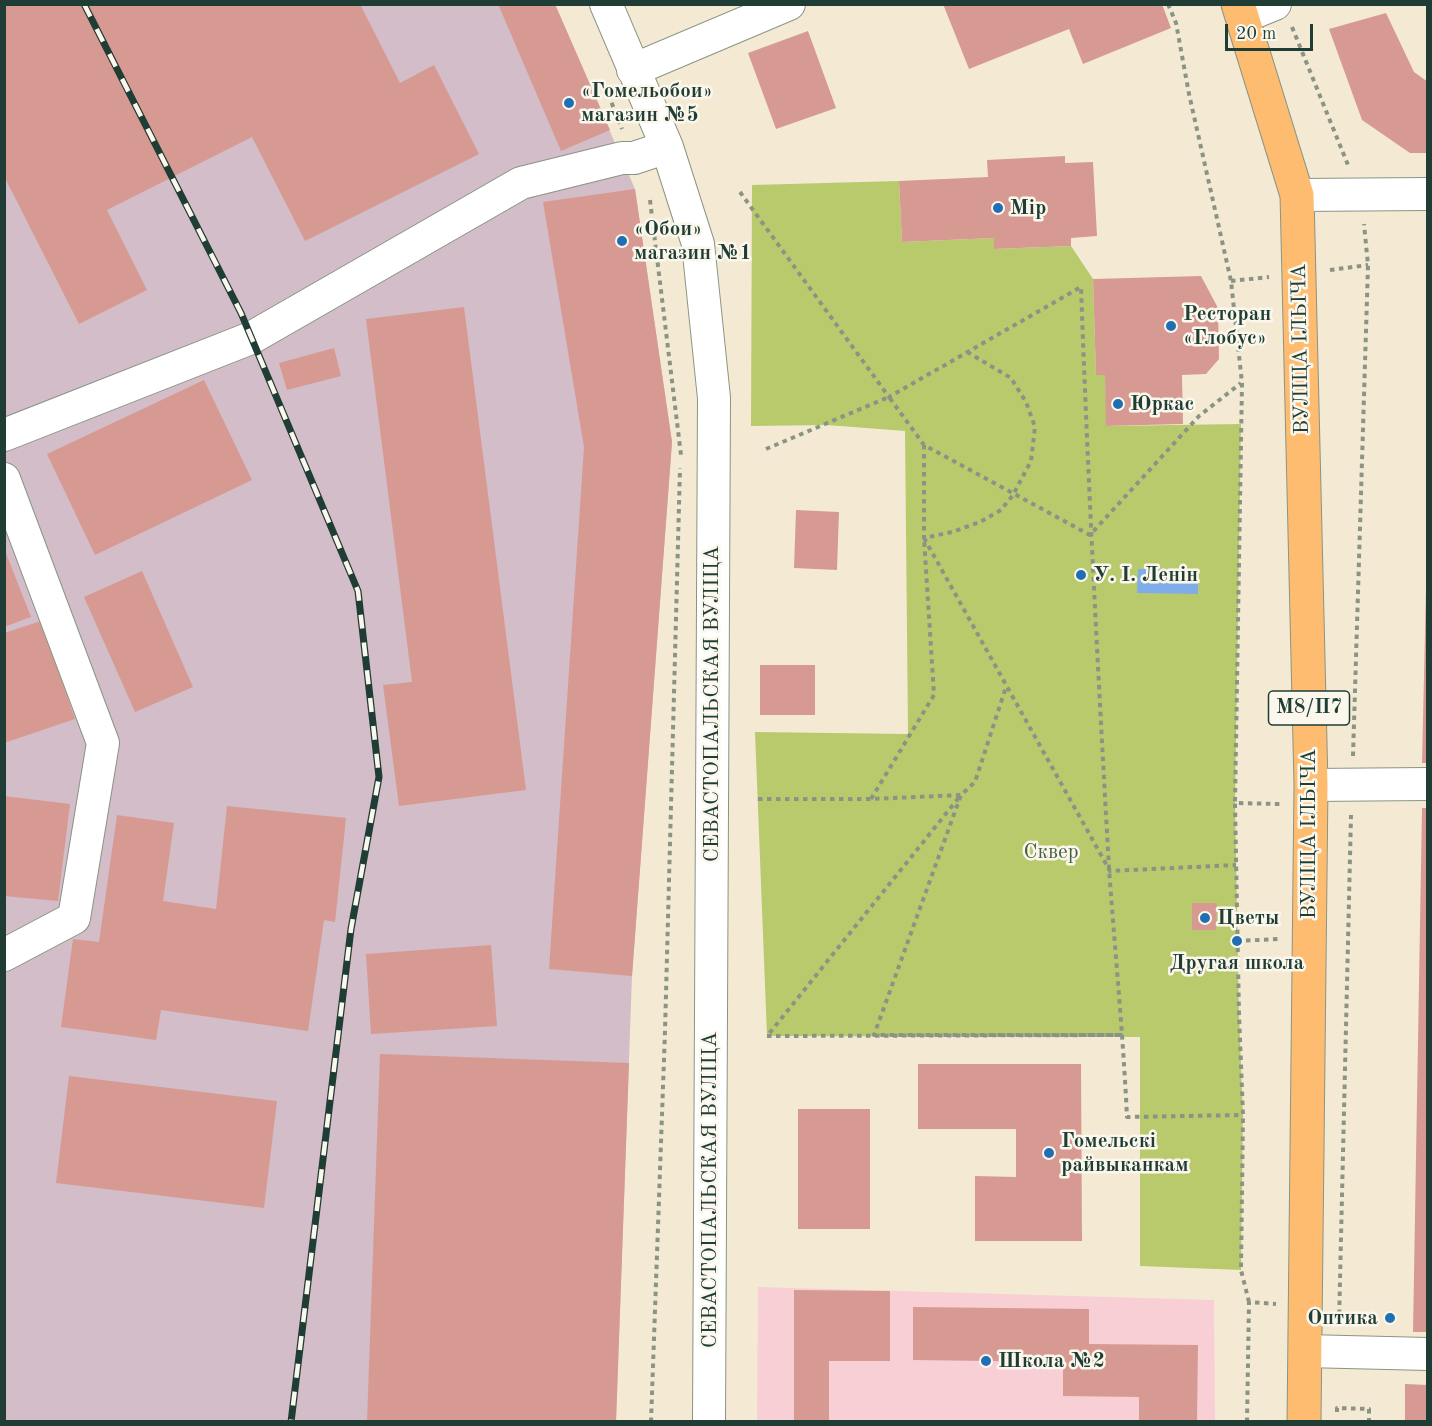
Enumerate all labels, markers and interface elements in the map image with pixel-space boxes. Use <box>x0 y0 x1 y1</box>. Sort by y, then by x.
scale bar <box>1228 12 1316 50</box>
text: 20 m <box>1236 25 1276 43</box>
place label: «Гомельобои» магазин №5 <box>581 78 713 128</box>
marker: «Гомельобои» магазин №5 <box>562 96 576 110</box>
place label: Мір <box>1010 195 1046 221</box>
marker: Мір <box>991 201 1005 215</box>
place label: «Обои» магазин №1 <box>634 216 752 266</box>
marker: «Обои» магазин №1 <box>615 234 629 248</box>
street label: ВУЛІЦА ІЛЬІЧА <box>1287 263 1315 435</box>
place label: Ресторан «Глобус» <box>1183 301 1271 351</box>
marker: Ресторан «Глобус» <box>1164 319 1178 333</box>
place label: Юркас <box>1130 391 1194 417</box>
marker: Юркас <box>1111 397 1125 411</box>
street label: СЕВАСТОПАЛЬСКАЯ ВУЛІЦА <box>699 546 725 862</box>
place label: У. І. Ленін <box>1093 562 1198 588</box>
marker: У. І. Ленін <box>1074 568 1088 582</box>
road number: М8/П7 <box>1268 691 1350 725</box>
street label: ВУЛІЦА ІЛЬІЧА <box>1296 749 1322 919</box>
park label: Сквер <box>1023 839 1079 865</box>
place label: Цветы <box>1217 905 1279 931</box>
marker: Цветы <box>1198 911 1212 925</box>
marker: Другая школа <box>1230 934 1244 948</box>
place label: Другая школа <box>1170 950 1304 976</box>
street label: СЕВАСТОПАЛЬСКАЯ ВУЛІЦА <box>697 1032 723 1348</box>
place label: Гомельскі райвыканкам <box>1061 1128 1189 1178</box>
marker: Гомельскі райвыканкам <box>1042 1146 1056 1160</box>
place label: Оптика <box>1307 1305 1378 1331</box>
marker: Оптика <box>1383 1311 1397 1325</box>
place label: Школа №2 <box>998 1348 1105 1374</box>
marker: Школа №2 <box>979 1354 993 1368</box>

